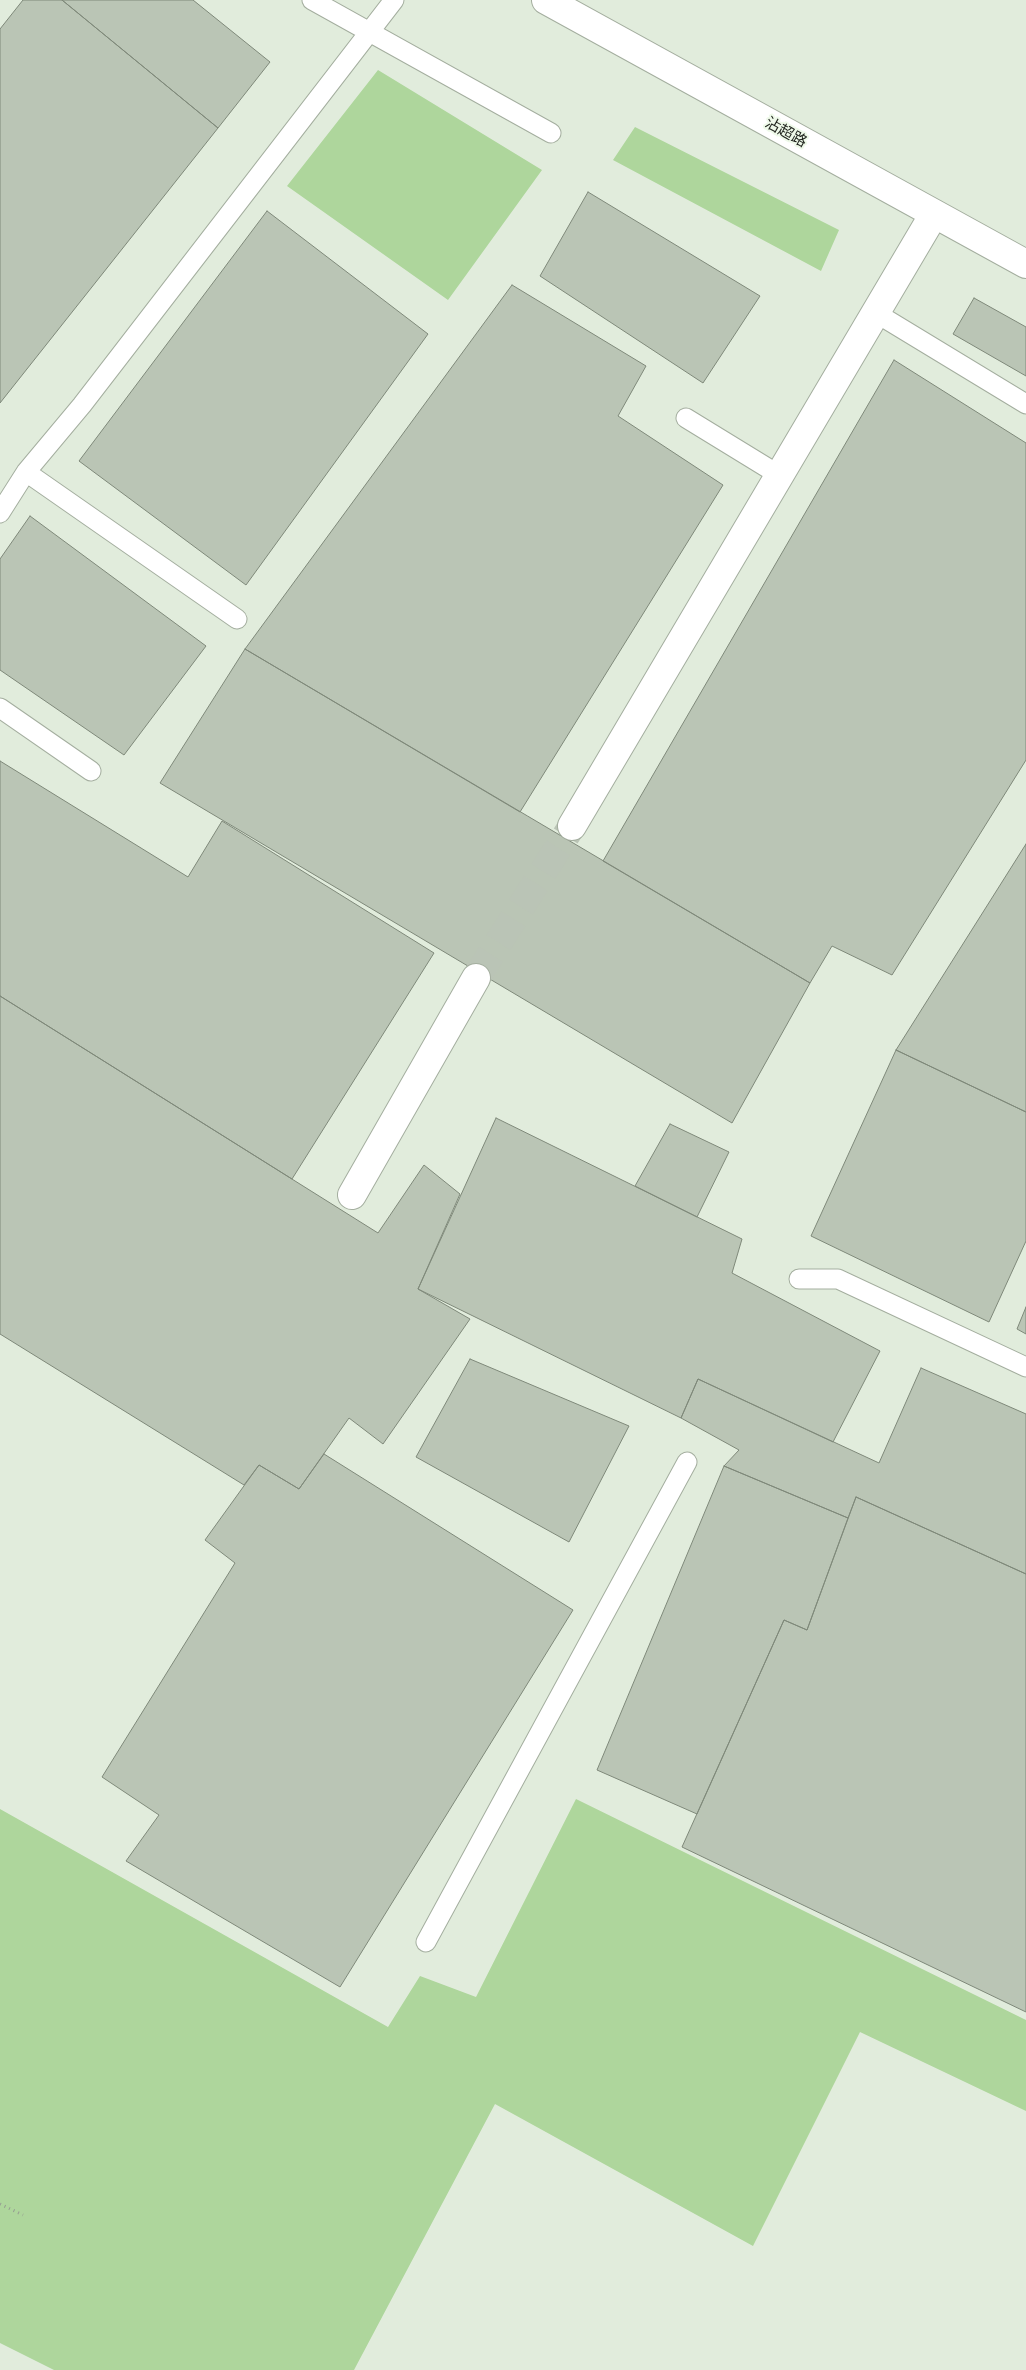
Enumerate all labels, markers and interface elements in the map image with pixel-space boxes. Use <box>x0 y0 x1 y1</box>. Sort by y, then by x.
street label: 沾超路 <box>762 113 810 151</box>

